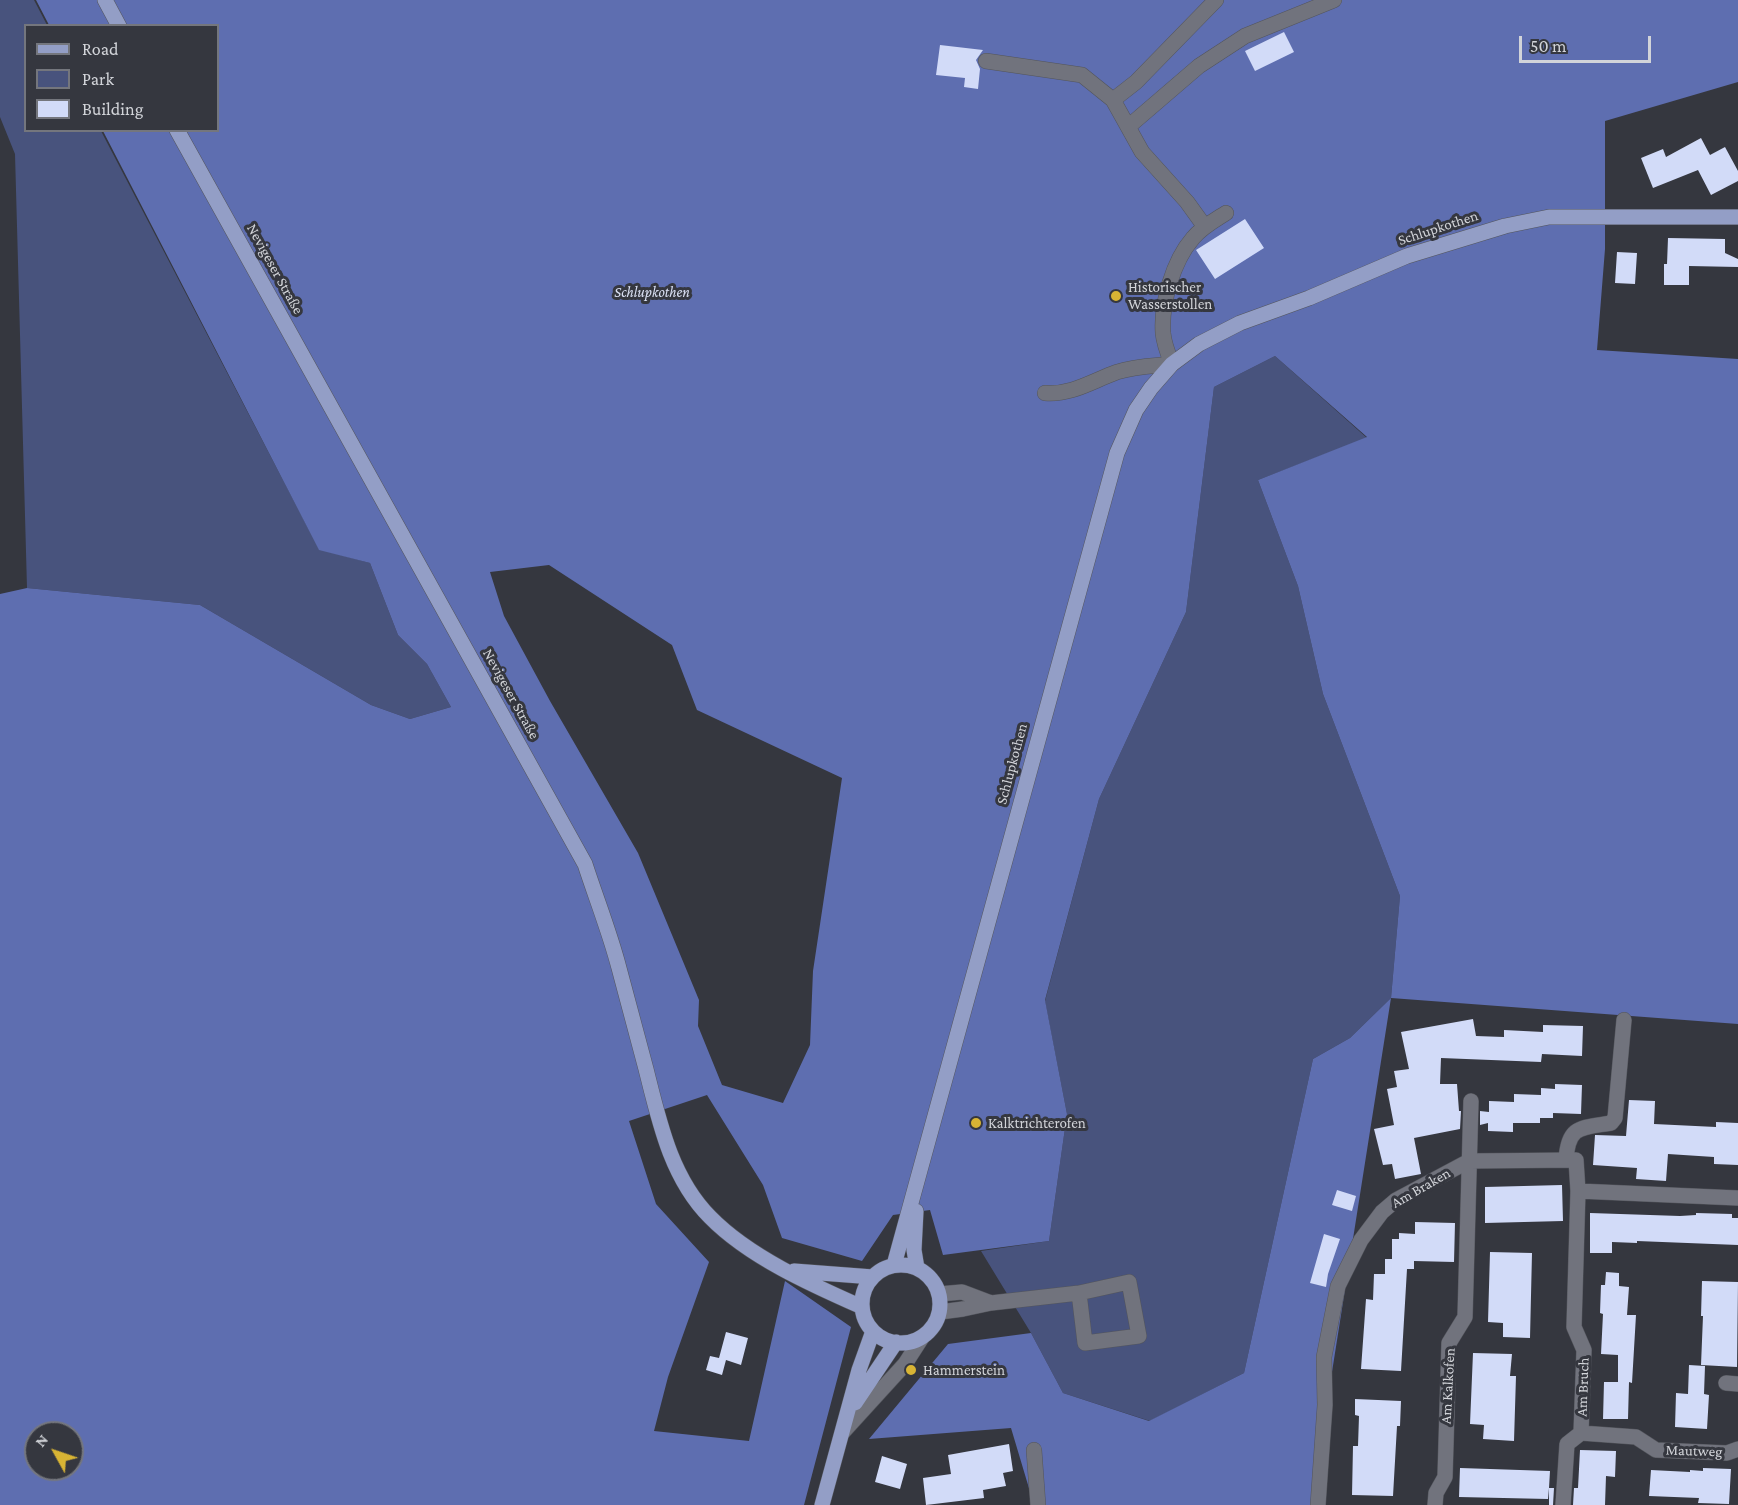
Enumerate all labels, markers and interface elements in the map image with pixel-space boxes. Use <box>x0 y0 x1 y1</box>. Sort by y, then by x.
legend <box>24 24 219 132</box>
scale bar <box>1522 24 1654 62</box>
text: 50 m <box>1530 36 1567 56</box>
text: Road <box>82 39 119 59</box>
text: Park <box>82 69 114 89</box>
text: Building <box>82 99 143 119</box>
street label: Schlupkothen <box>1396 207 1480 249</box>
street label: Nevigeser Straße <box>243 221 307 317</box>
place label: Historischer Wasserstollen <box>1128 278 1212 313</box>
park label: Schlupkothen <box>614 283 690 301</box>
marker: Historischer Wasserstollen <box>1109 289 1123 303</box>
street label: Nevigeser Straße <box>479 646 543 742</box>
street label: Schlupkothen <box>993 722 1031 806</box>
place label: Kalktrichterofen <box>988 1114 1086 1132</box>
marker: Kalktrichterofen <box>969 1116 983 1130</box>
street label: Am Braken <box>1388 1164 1454 1212</box>
street label: Am Kalkofen <box>1437 1347 1459 1425</box>
street label: Am Bruch <box>1573 1357 1593 1417</box>
place label: Hammerstein <box>923 1361 1005 1379</box>
marker: Hammerstein <box>904 1363 918 1377</box>
north arrow <box>24 1421 84 1481</box>
text: N <box>31 1431 51 1450</box>
street label: Mautweg <box>1665 1441 1723 1461</box>

